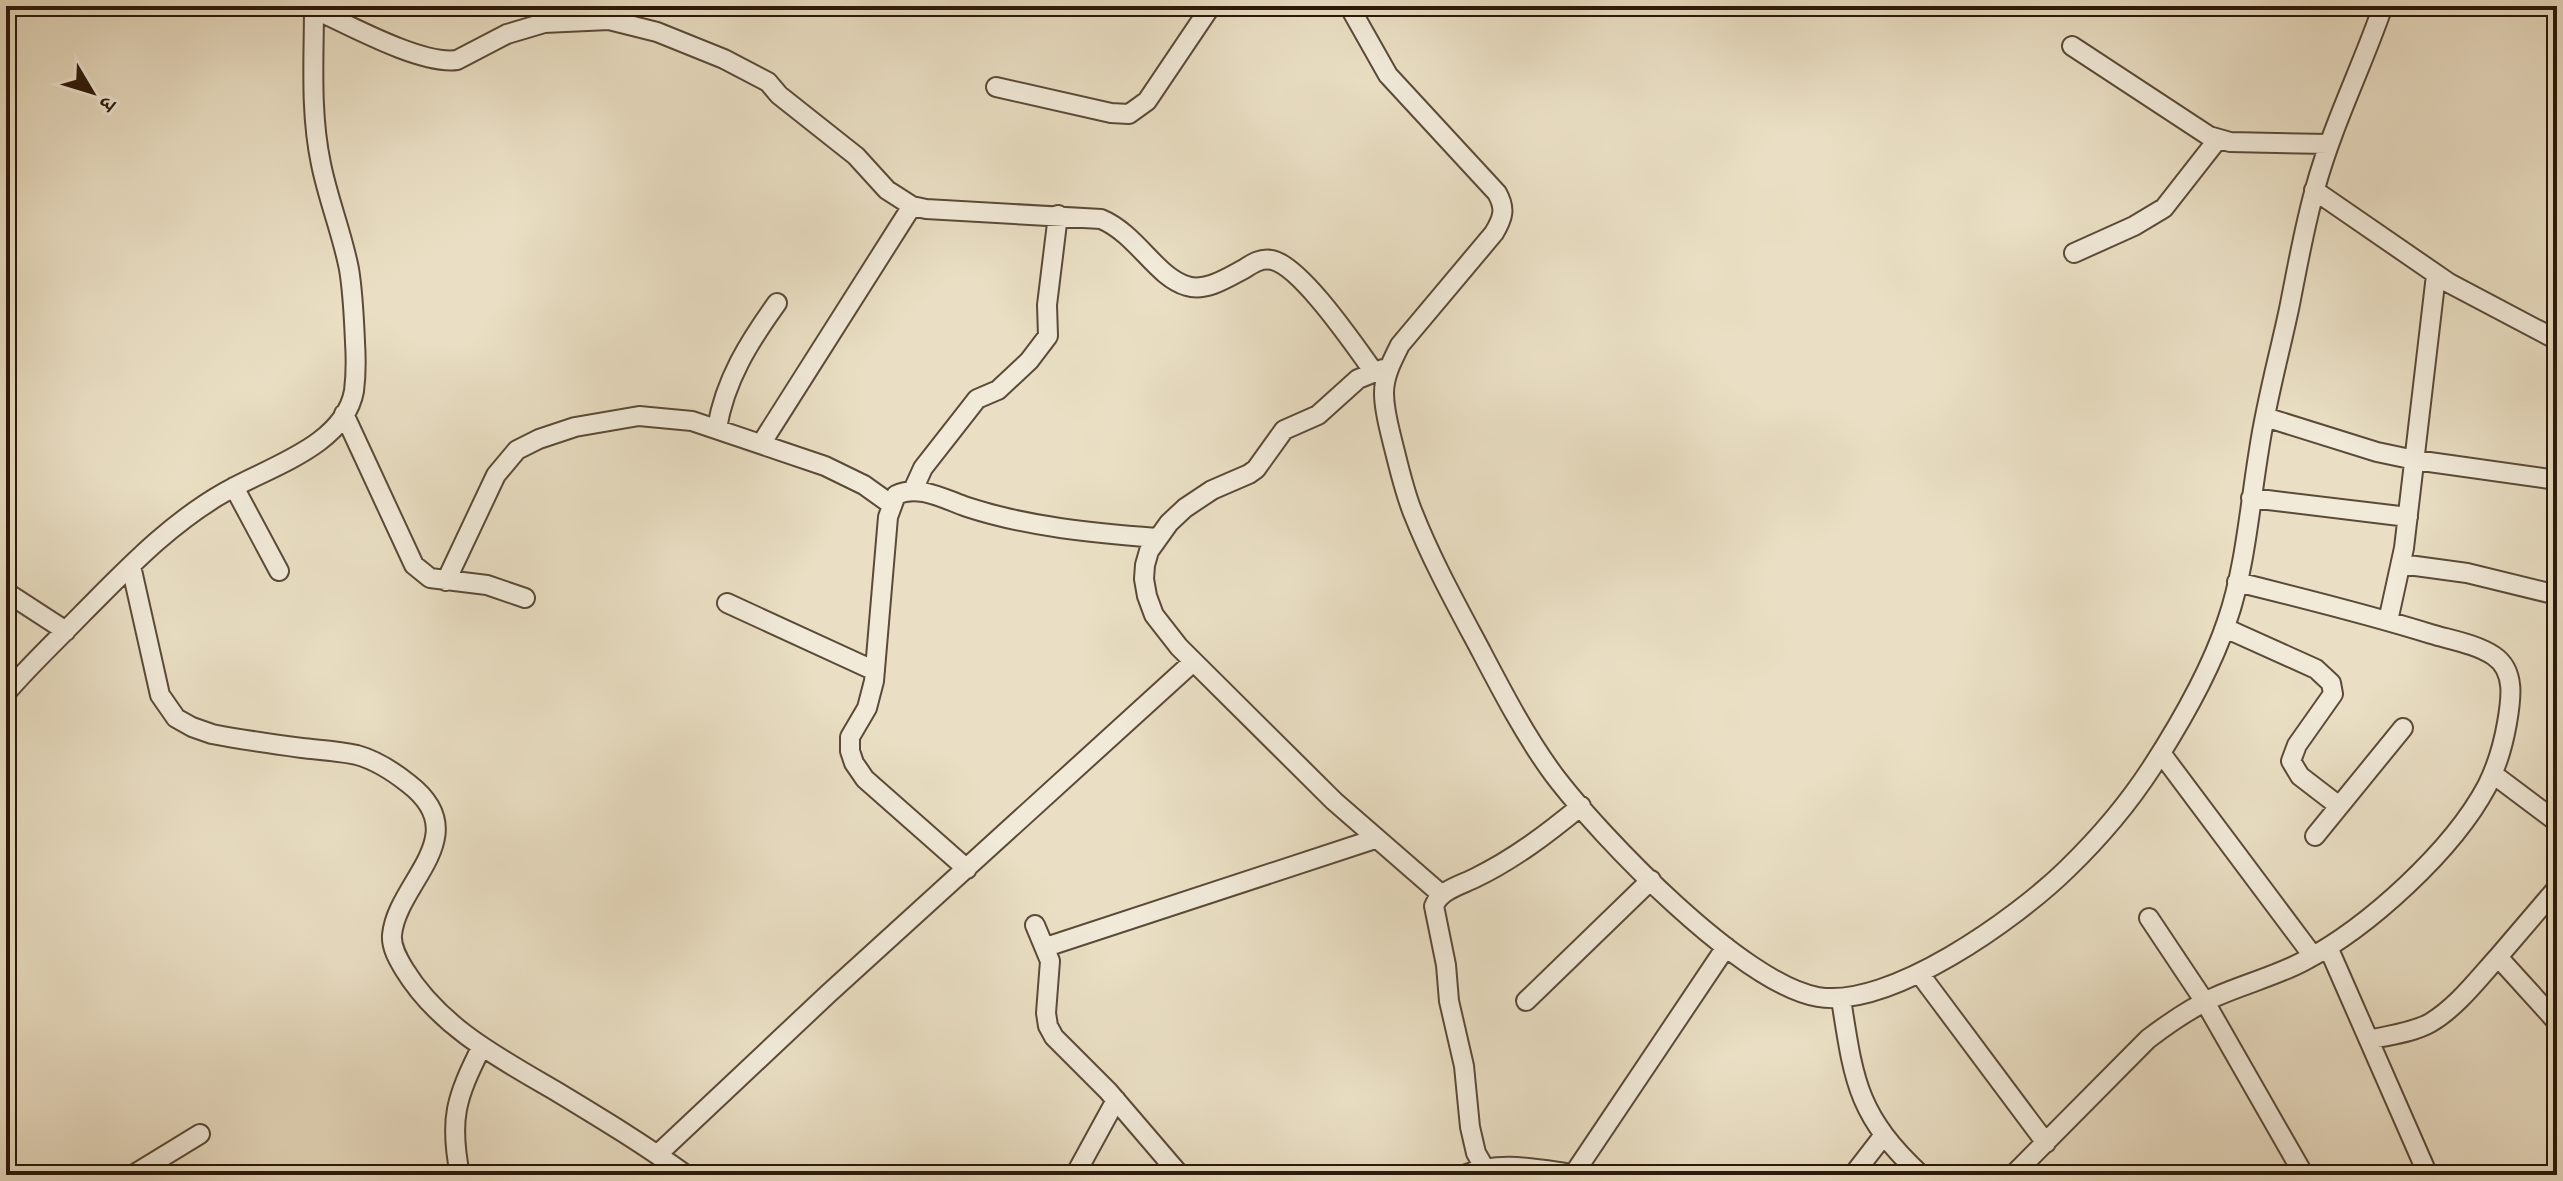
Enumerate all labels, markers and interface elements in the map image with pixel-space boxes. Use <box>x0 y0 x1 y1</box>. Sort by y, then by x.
north arrow <box>52 52 132 132</box>
text: उ <box>91 88 123 119</box>

